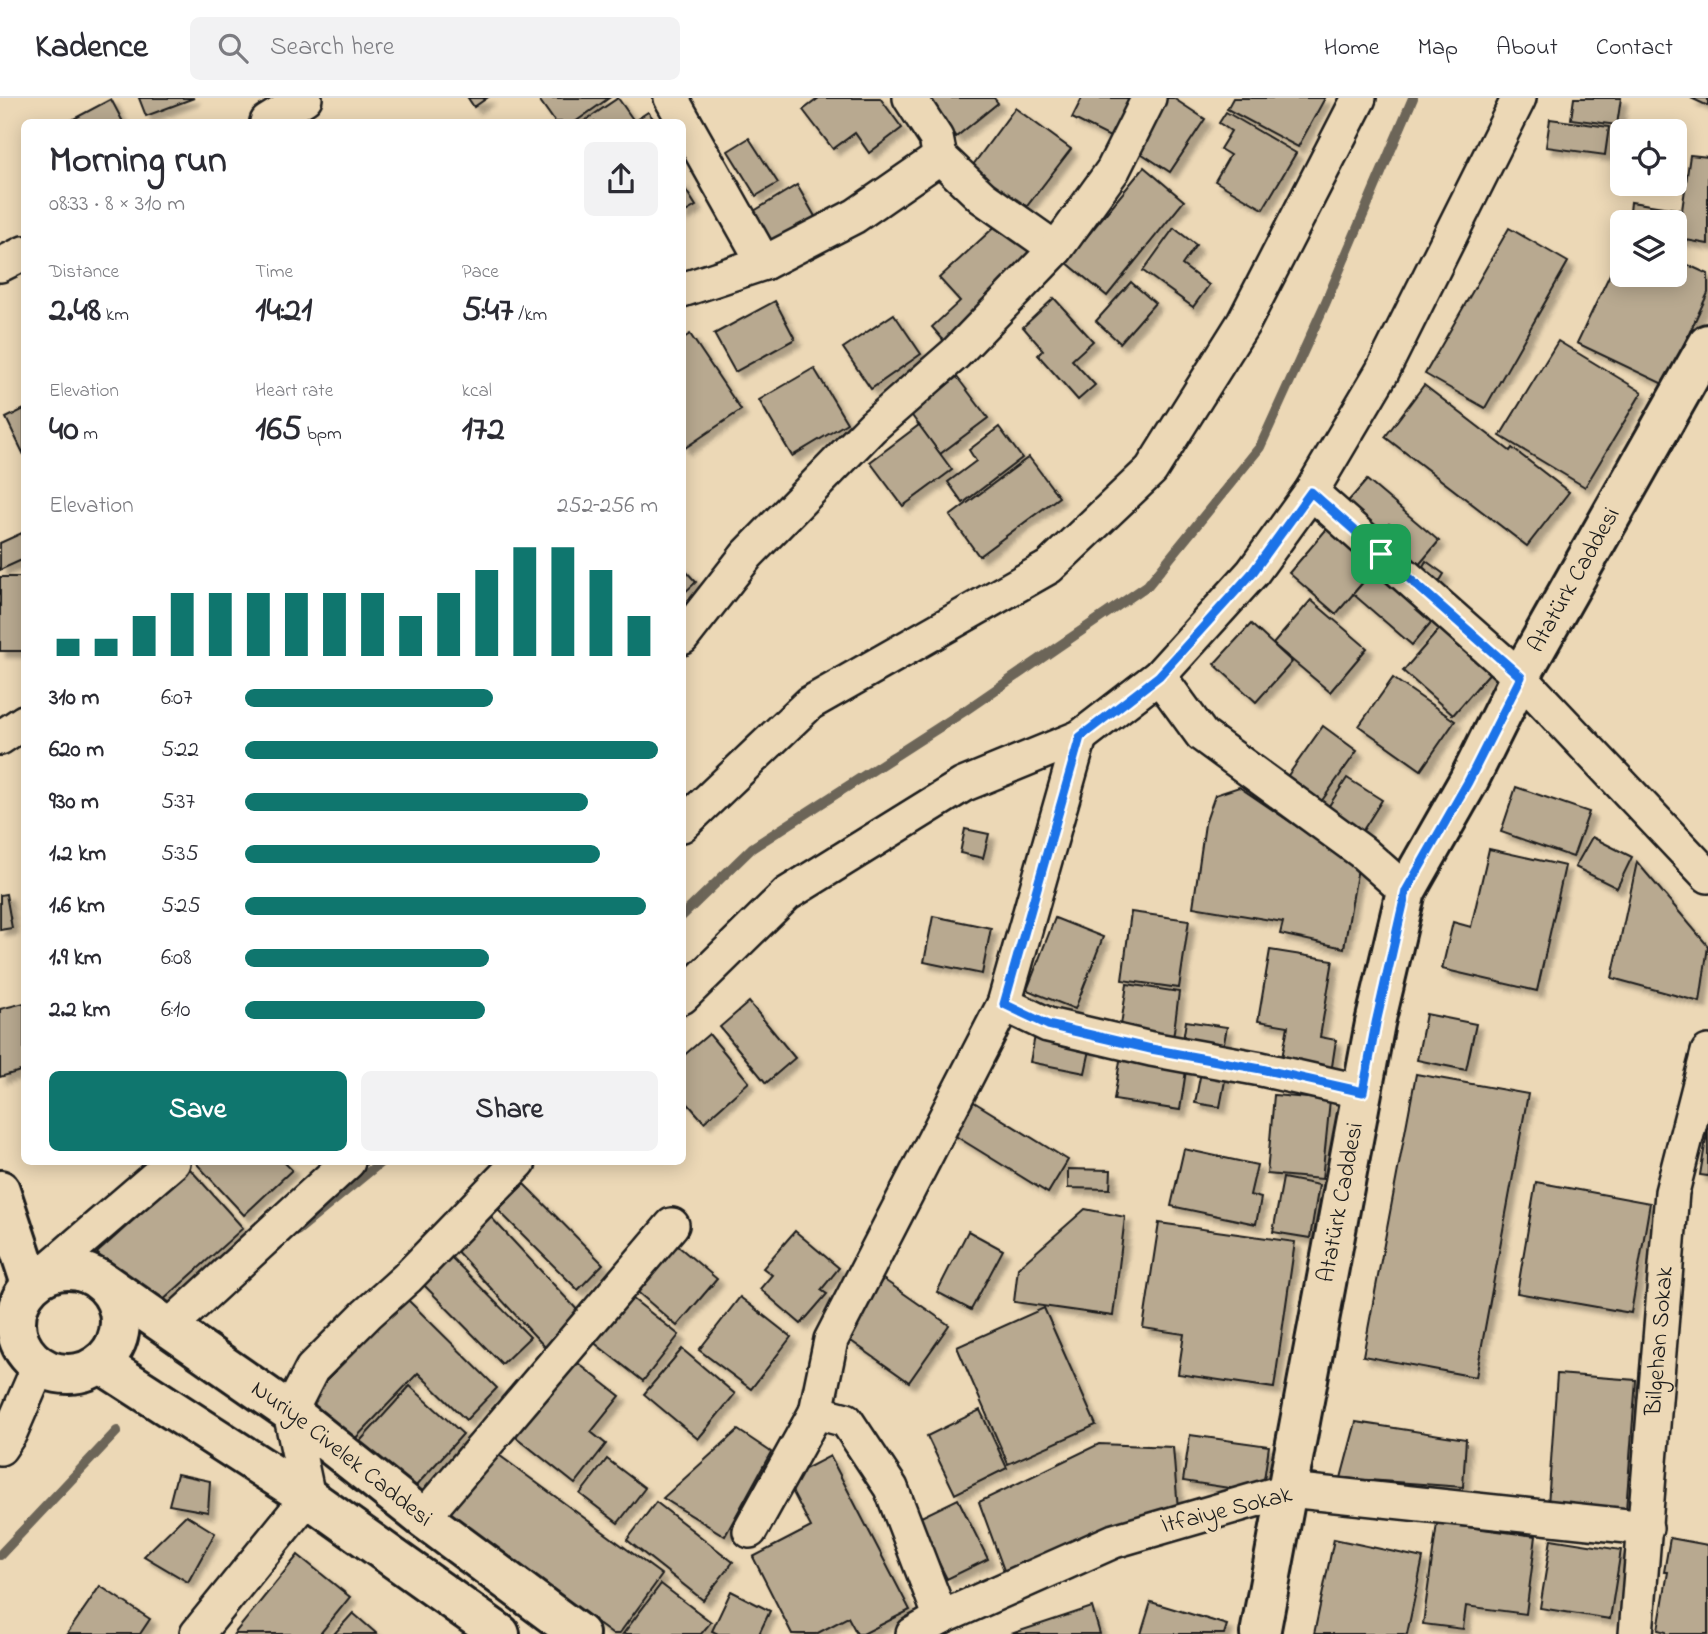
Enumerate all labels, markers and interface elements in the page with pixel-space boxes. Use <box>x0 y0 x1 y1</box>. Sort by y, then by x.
search box <box>190 17 680 80</box>
text: Kadence <box>35 24 148 72</box>
icon: search <box>214 29 252 67</box>
text: Search here <box>270 29 394 67</box>
text: Home <box>1324 31 1380 66</box>
text: Map <box>1418 31 1458 66</box>
text: About <box>1496 31 1558 66</box>
text: Contact <box>1596 31 1673 66</box>
map controls <box>1610 119 1687 287</box>
button: locate <box>1610 119 1687 196</box>
text: Morning run <box>49 134 227 190</box>
button: share <box>584 142 658 216</box>
text: 08:33 · 8 × 310 m <box>49 188 185 221</box>
button: layers <box>1610 210 1687 287</box>
text: Distance <box>49 259 119 286</box>
text: Time <box>255 259 293 286</box>
text: Pace <box>462 259 499 286</box>
text: 2.48 <box>49 286 101 337</box>
text: 14:21 <box>255 286 312 337</box>
text: 5:47 <box>462 286 514 337</box>
text: km <box>101 302 129 329</box>
text: /km <box>514 302 547 329</box>
text: Elevation <box>49 378 119 405</box>
text: Heart rate <box>255 378 333 405</box>
text: kcal <box>462 378 492 405</box>
text: 40 <box>49 405 79 456</box>
text: 165 <box>255 405 302 456</box>
text: 172 <box>462 405 505 456</box>
text: m <box>79 421 98 448</box>
text: bpm <box>302 421 342 448</box>
text: Elevation <box>49 490 134 523</box>
text: 252–256 m <box>557 490 658 523</box>
street label: Atatürk Caddesi <box>1520 501 1630 659</box>
pin <box>1351 524 1411 584</box>
icon: arrive <box>1362 535 1400 573</box>
text: 310 m <box>49 682 99 715</box>
text: 6:07 <box>161 682 193 715</box>
text: 620 m <box>49 734 104 767</box>
text: 5:22 <box>161 734 199 767</box>
text: 930 m <box>49 786 99 819</box>
text: 5:37 <box>161 786 195 819</box>
text: 1.2 km <box>49 838 106 871</box>
text: 5:35 <box>161 838 199 871</box>
text: 1.6 km <box>49 890 105 923</box>
text: 5:25 <box>161 890 201 923</box>
text: 1.9 km <box>49 942 102 975</box>
text: 6:08 <box>161 942 192 975</box>
text: 2.2 km <box>49 994 110 1027</box>
text: 6:10 <box>161 994 190 1027</box>
button: Save <box>49 1071 347 1151</box>
button: Share <box>361 1071 658 1151</box>
street label: Atatürk Caddesi <box>1309 1120 1373 1285</box>
street label: Bilgehan Sokak <box>1636 1265 1683 1418</box>
street label: Nuriye Civelek Caddesi <box>243 1372 439 1536</box>
street label: İtfaiye Sokak <box>1158 1478 1297 1545</box>

